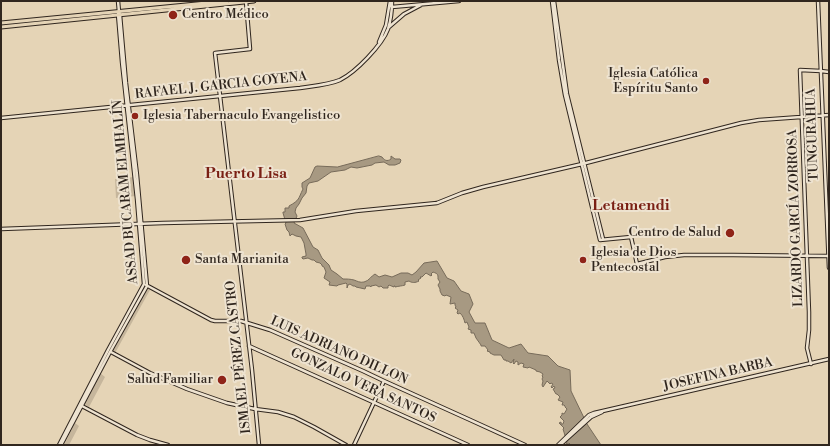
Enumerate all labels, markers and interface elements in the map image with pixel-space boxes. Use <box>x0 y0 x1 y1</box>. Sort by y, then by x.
place label: Centro Médico <box>182 7 269 23</box>
marker: Centro Médico <box>167 9 179 21</box>
place label: Iglesia Católica Espíritu Santo <box>608 66 698 97</box>
street label: RAFAEL J. GARCIA GOYENA <box>134 69 308 103</box>
marker: Iglesia Católica Espíritu Santo <box>701 76 711 86</box>
street label: TUNGURAHUA <box>804 88 822 182</box>
street label: ASSAD BUCARAM ELMHALÍN <box>110 99 142 285</box>
place label: Iglesia Tabernaculo Evangelistico <box>143 108 340 124</box>
marker: Iglesia Tabernaculo Evangelistico <box>130 111 140 121</box>
street label: LIZARDO GARCÍA ZORROSA <box>785 129 807 307</box>
district label: Puerto Lisa <box>205 165 287 183</box>
district label: Letamendi <box>592 197 670 215</box>
place label: Centro de Salud <box>628 225 721 241</box>
marker: Centro de Salud <box>724 227 736 239</box>
place label: Iglesia de Dios Pentecostal <box>591 245 676 276</box>
place label: Santa Marianita <box>195 252 289 268</box>
marker: Santa Marianita <box>180 254 192 266</box>
marker: Iglesia de Dios Pentecostal <box>578 255 588 265</box>
street label: ISMAEL PÉREZ CASTRO <box>223 280 255 434</box>
street label: LUIS ADRIANO DILLON <box>268 314 410 388</box>
street label: GONZALO VERA SANTOS <box>288 345 438 427</box>
street label: JOSEFINA BARBA <box>662 355 774 395</box>
place label: Salud Familiar <box>127 372 213 388</box>
marker: Salud Familiar <box>216 374 228 386</box>

